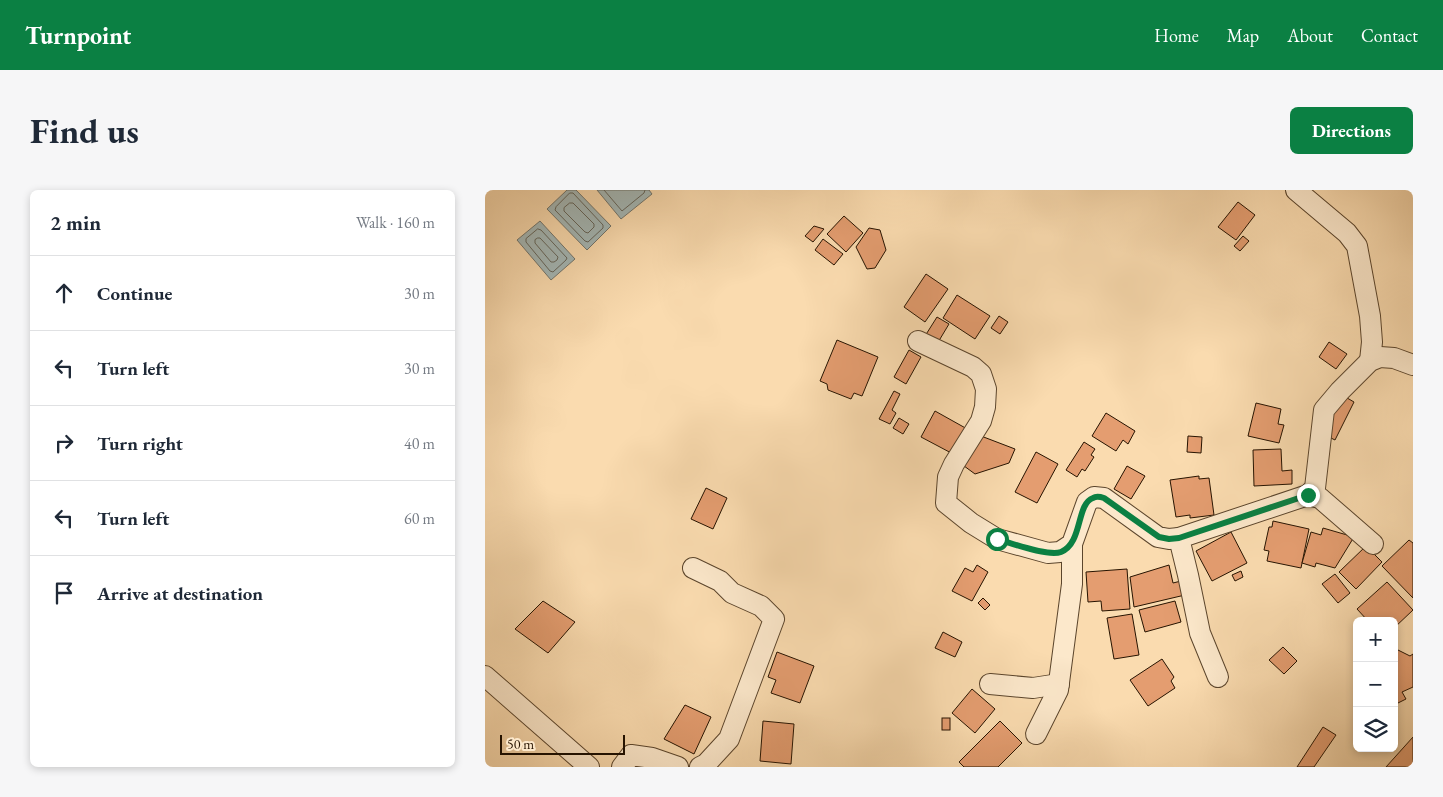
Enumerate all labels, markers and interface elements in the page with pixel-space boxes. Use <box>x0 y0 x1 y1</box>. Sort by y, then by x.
text: Turnpoint <box>25 20 131 51</box>
text: Home <box>1154 24 1199 47</box>
text: Map <box>1227 24 1259 47</box>
text: About <box>1287 24 1333 47</box>
text: Contact <box>1361 24 1418 47</box>
button: Directions <box>1290 107 1413 154</box>
text: Find us <box>30 108 139 153</box>
text: 2 min <box>50 209 101 236</box>
text: Walk · 160 m <box>356 212 435 233</box>
icon: ahead <box>50 279 78 307</box>
text: Continue <box>97 281 172 306</box>
text: 30 m <box>404 283 435 304</box>
icon: left <box>50 354 78 382</box>
text: Turn left <box>97 356 169 381</box>
text: 30 m <box>404 358 435 379</box>
icon: right <box>50 429 78 457</box>
text: Turn right <box>97 431 183 456</box>
text: 40 m <box>404 433 435 454</box>
route end <box>1297 484 1320 507</box>
icon: left <box>50 504 78 532</box>
text: Turn left <box>97 506 169 531</box>
text: 60 m <box>404 508 435 529</box>
route start <box>986 528 1009 551</box>
icon: arrive <box>50 579 78 607</box>
text: Arrive at destination <box>97 581 263 606</box>
map controls <box>1353 617 1398 752</box>
button: + <box>1353 617 1398 662</box>
button: − <box>1353 662 1398 707</box>
button: layers <box>1353 707 1398 752</box>
scale bar <box>500 732 625 755</box>
text: 50 m <box>507 735 534 753</box>

